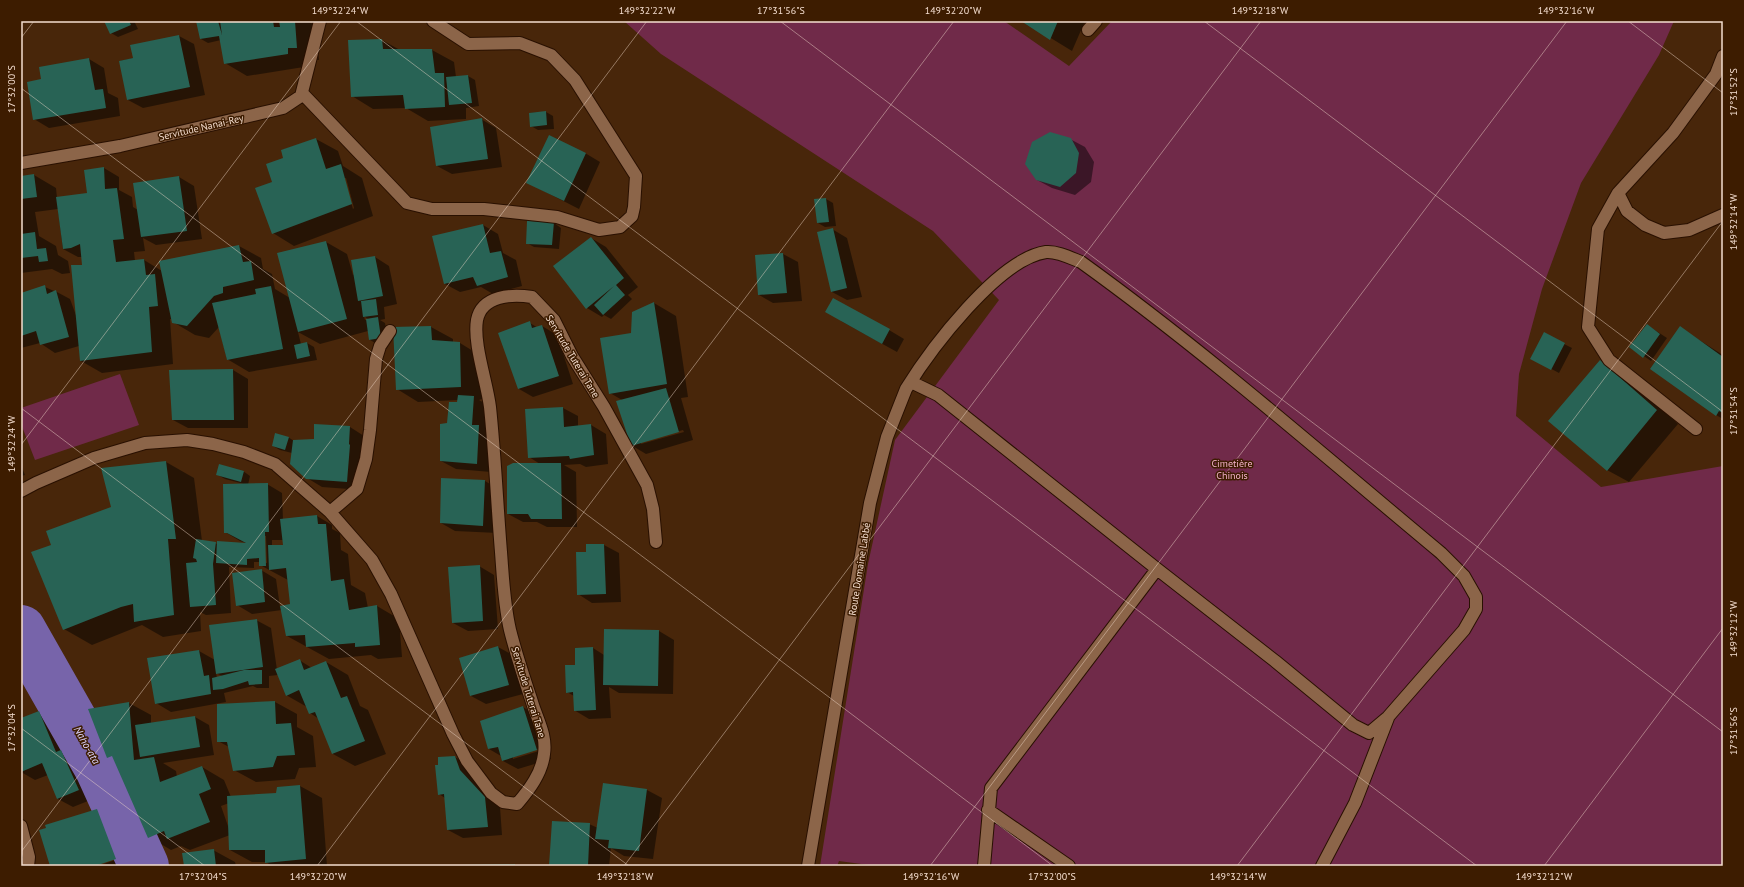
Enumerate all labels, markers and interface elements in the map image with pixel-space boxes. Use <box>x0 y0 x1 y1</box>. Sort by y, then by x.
text: 149°32'24"W <box>312 4 369 17</box>
text: 149°32'22"W <box>619 4 676 17</box>
text: 17°31'56"S <box>757 4 805 17</box>
text: 149°32'20"W <box>925 4 982 17</box>
text: 149°32'18"W <box>1232 4 1289 17</box>
text: 149°32'16"W <box>1538 4 1595 17</box>
text: 17°32'00"S <box>5 65 18 113</box>
text: 17°31'52"S <box>1727 68 1740 116</box>
street label: Servitude Nanai-Rey <box>157 111 245 144</box>
text: 149°32'14"W <box>1727 193 1740 250</box>
street label: Servitude Tuterai Tane <box>543 312 602 400</box>
text: 17°31'54"S <box>1727 387 1740 435</box>
text: 149°32'24"W <box>5 415 18 472</box>
park label: Cimetière Chinois <box>1211 457 1253 482</box>
street label: Route Domaine Labbé <box>846 522 873 616</box>
text: 149°32'12"W <box>1727 600 1740 657</box>
street label: Servitude Tuterai Tane <box>508 645 549 739</box>
text: 17°32'04"S <box>5 704 18 752</box>
text: 17°31'56"S <box>1727 707 1740 755</box>
water label: Naho-ata <box>71 723 104 767</box>
text: 17°32'04"S <box>179 870 227 883</box>
text: 149°32'20"W <box>290 870 347 883</box>
text: 149°32'18"W <box>597 870 654 883</box>
text: 149°32'16"W <box>903 870 960 883</box>
text: 17°32'00"S <box>1028 870 1076 883</box>
text: 149°32'14"W <box>1210 870 1267 883</box>
text: 149°32'12"W <box>1516 870 1573 883</box>

